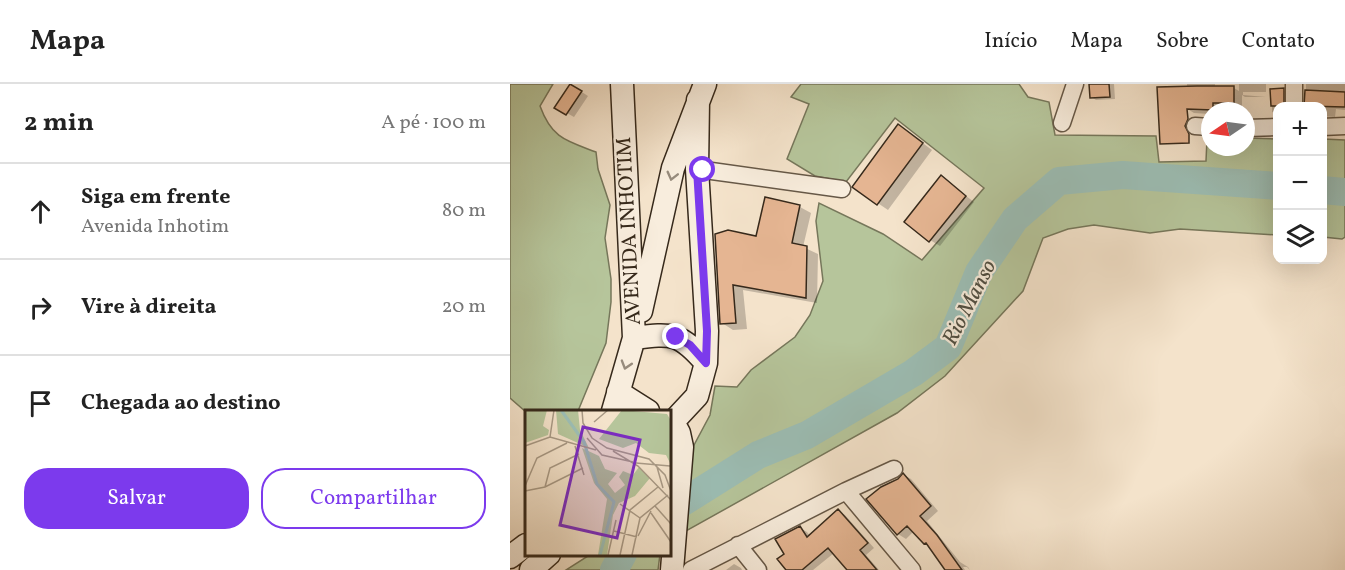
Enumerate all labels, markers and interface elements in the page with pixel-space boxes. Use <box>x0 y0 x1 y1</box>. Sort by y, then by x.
text: Mapa <box>30 22 105 61</box>
text: Início <box>984 27 1037 56</box>
text: Mapa <box>1070 27 1123 56</box>
text: Sobre <box>1156 27 1209 56</box>
text: Contato <box>1242 27 1315 56</box>
north arrow <box>1201 102 1255 156</box>
map controls <box>1273 102 1327 264</box>
button: + <box>1273 102 1327 156</box>
text: 2 min <box>24 105 94 141</box>
text: A pé · 100 m <box>381 109 486 137</box>
street label: AVENIDA INHOTIM <box>610 136 649 326</box>
route start <box>689 156 715 182</box>
button: − <box>1273 156 1327 210</box>
one-way arrow <box>666 170 679 180</box>
text: Siga em frente <box>81 182 231 213</box>
icon: ahead <box>24 195 57 228</box>
text: 80 m <box>442 197 486 225</box>
button: layers <box>1273 210 1327 264</box>
text: Avenida Inhotim <box>81 213 229 241</box>
water label: Rio Manso <box>936 255 1005 351</box>
icon: right <box>24 291 57 324</box>
text: Vire à direita <box>81 292 217 323</box>
text: 20 m <box>442 293 486 321</box>
route end <box>662 323 688 349</box>
one-way arrow <box>621 359 633 370</box>
icon: arrive <box>24 387 57 420</box>
text: Chegada ao destino <box>81 388 281 419</box>
inset map <box>525 410 670 555</box>
button: Salvar <box>24 468 249 529</box>
button: Compartilhar <box>261 468 486 529</box>

